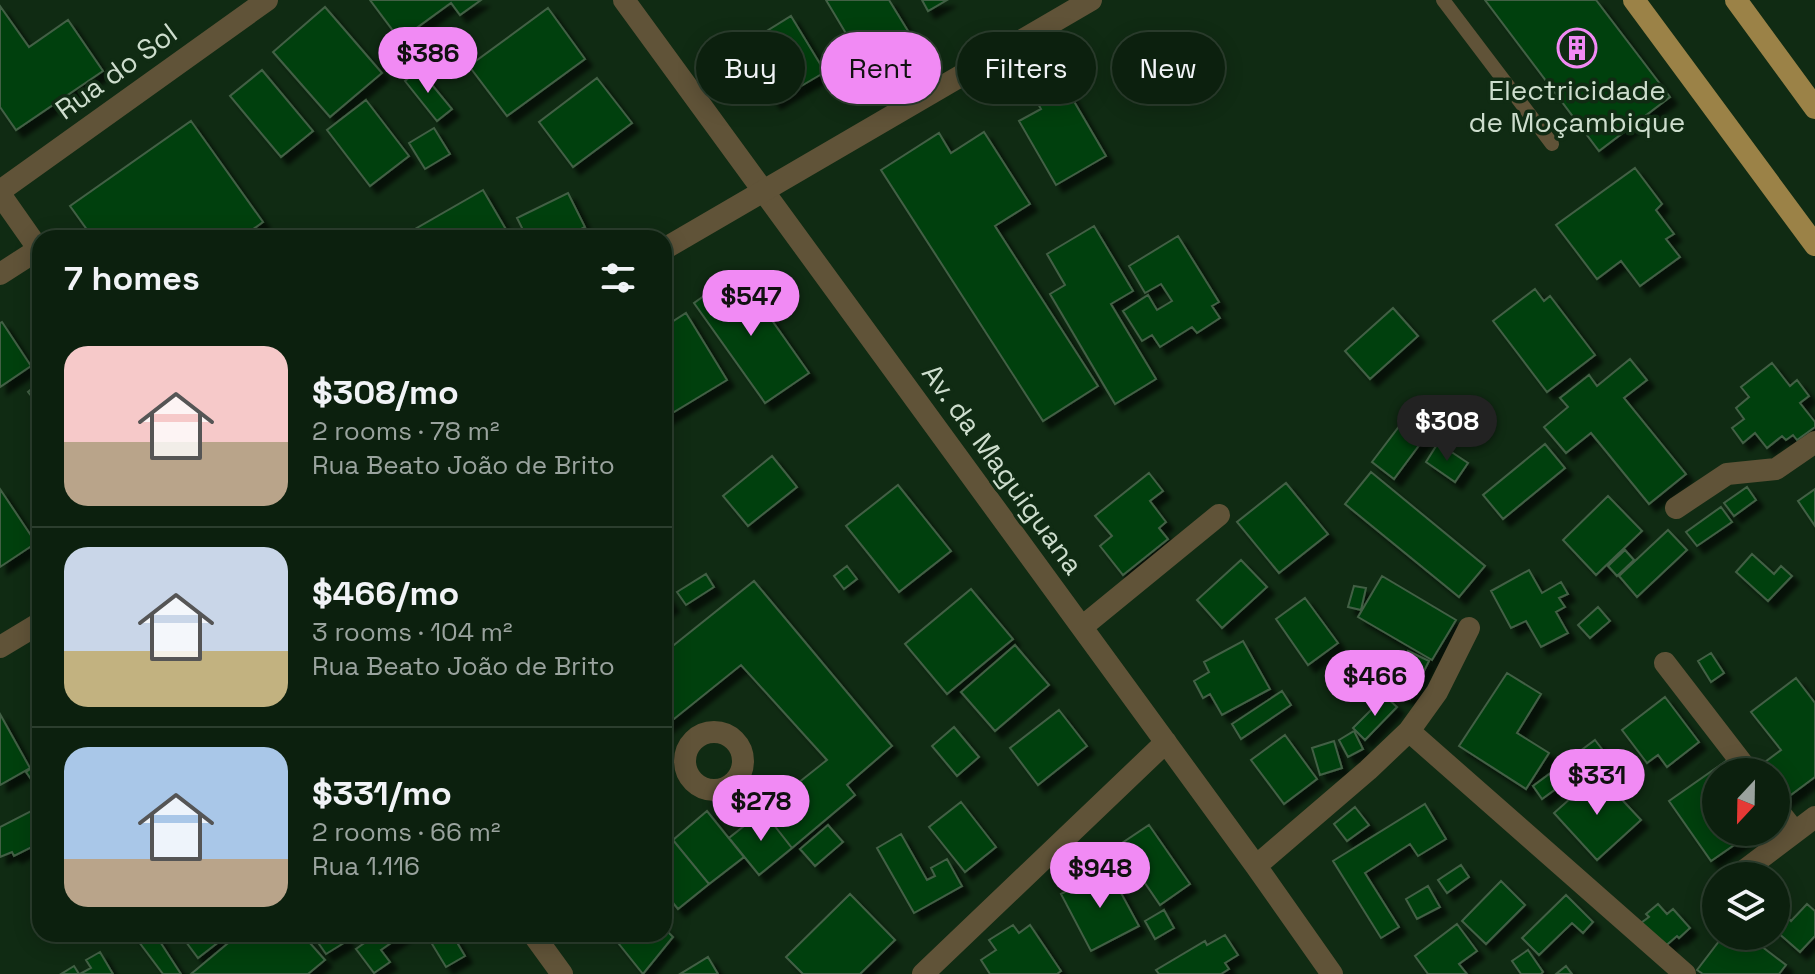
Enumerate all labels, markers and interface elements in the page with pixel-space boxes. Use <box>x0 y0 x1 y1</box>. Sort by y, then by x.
street label: Rua do Sol <box>48 15 184 127</box>
pin: $386 <box>381 27 475 95</box>
building icon: Electricidade de Moçambique <box>1556 27 1598 69</box>
chip: Buy <box>696 32 805 104</box>
chip: Rent <box>821 32 941 104</box>
chip: Filters <box>957 32 1096 104</box>
chip: New <box>1112 32 1225 104</box>
text: $386 <box>396 36 460 70</box>
place label: Electricidade de Moçambique <box>1469 72 1685 140</box>
icon: filters <box>596 256 640 300</box>
text: 7 homes <box>64 257 200 300</box>
pin: $547 <box>704 270 798 338</box>
text: $547 <box>720 279 782 313</box>
street label: Av. da Maguiguana <box>914 356 1092 582</box>
text: $308/mo <box>312 371 459 414</box>
icon: home <box>128 378 224 474</box>
pin: $308 <box>1400 395 1494 463</box>
text: $308 <box>1415 404 1479 438</box>
text: 2 rooms · 78 m² <box>312 414 499 448</box>
text: Rua Beato João de Brito <box>312 448 615 482</box>
text: $466/mo <box>312 572 459 615</box>
icon: home <box>128 579 224 675</box>
text: 3 rooms · 104 m² <box>312 615 513 649</box>
text: Rua Beato João de Brito <box>312 649 615 683</box>
pin: $466 <box>1328 650 1422 718</box>
text: $466 <box>1343 659 1407 693</box>
pin: $331 <box>1550 749 1644 817</box>
text: $331 <box>1568 758 1626 792</box>
north arrow <box>1702 758 1790 846</box>
map controls <box>1702 758 1790 950</box>
text: $331/mo <box>312 772 452 815</box>
pin: $278 <box>714 775 808 843</box>
icon: home <box>128 779 224 875</box>
text: $278 <box>731 784 791 818</box>
text: 2 rooms · 66 m² <box>312 815 501 849</box>
pin: $948 <box>1053 842 1147 910</box>
text: Rua 1.116 <box>312 849 420 883</box>
text: $948 <box>1068 851 1132 885</box>
button: layers <box>1702 862 1790 950</box>

